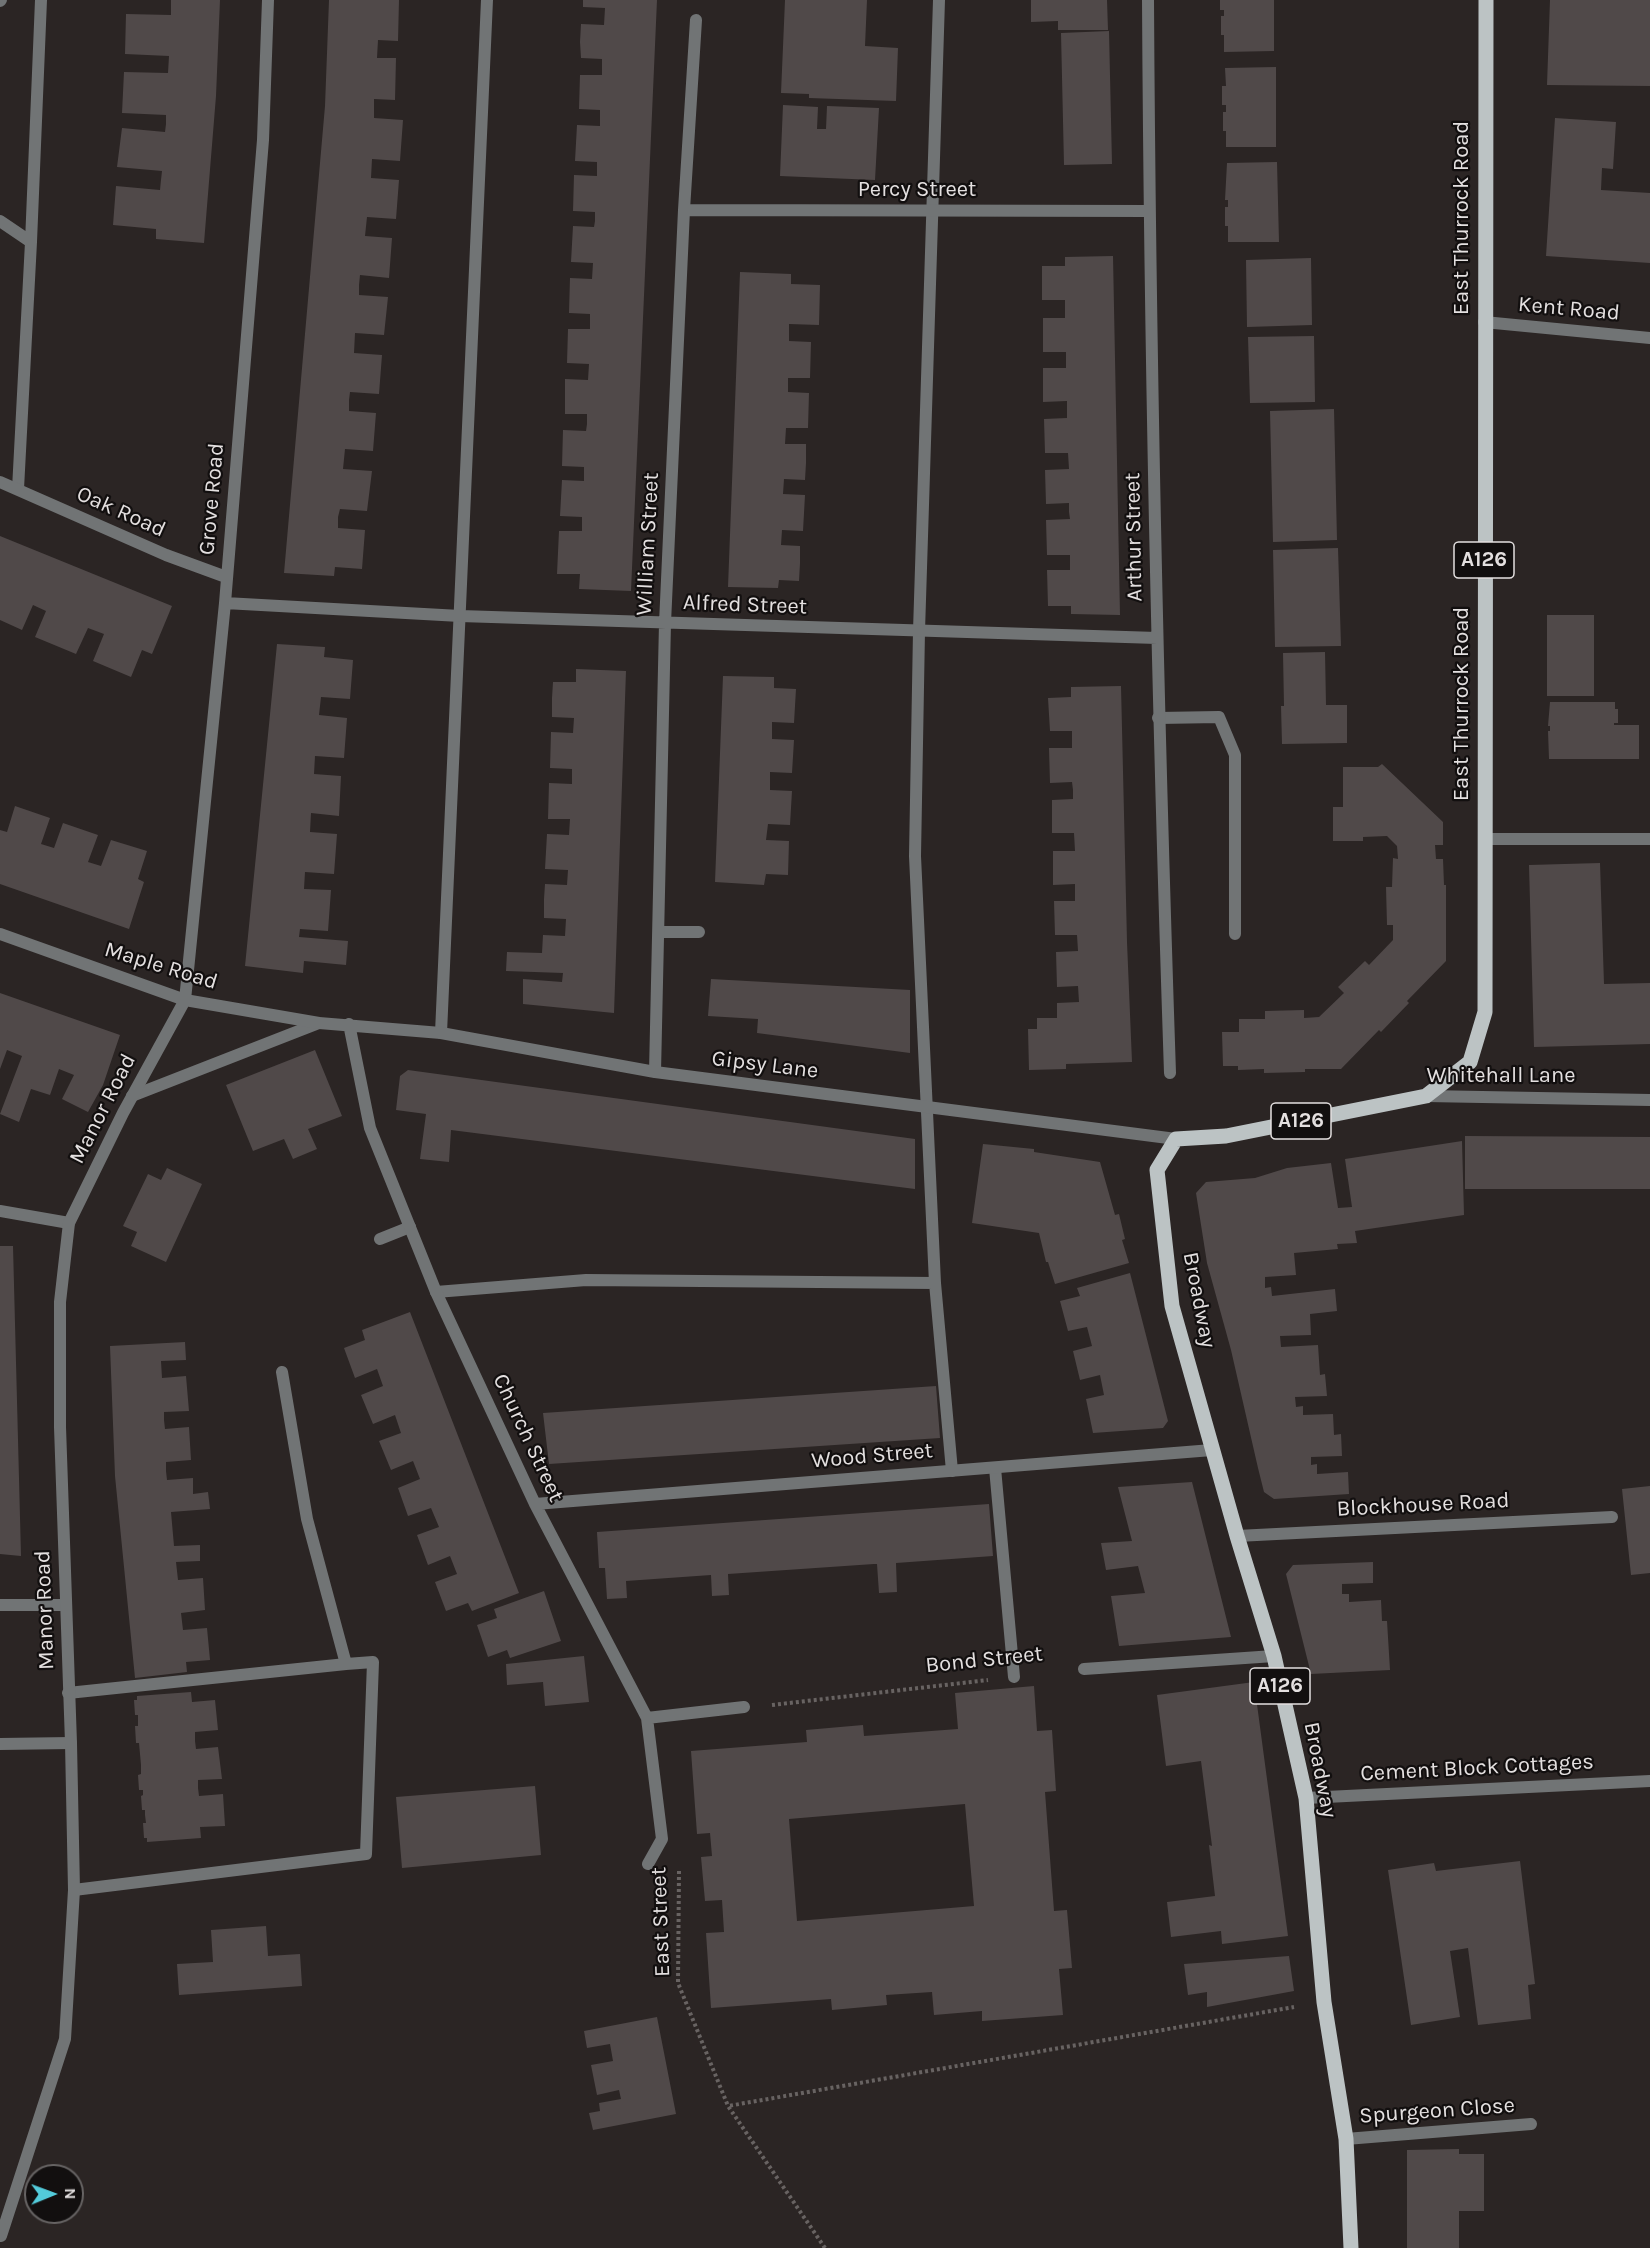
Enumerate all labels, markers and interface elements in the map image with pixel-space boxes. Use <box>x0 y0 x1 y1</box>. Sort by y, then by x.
street label: East Thurrock Road <box>1449 121 1475 315</box>
street label: Percy Street <box>858 177 976 203</box>
street label: Kent Road <box>1517 291 1621 327</box>
street label: Grove Road <box>194 442 230 556</box>
street label: William Street <box>631 472 665 616</box>
street label: Arthur Street <box>1120 472 1148 602</box>
street label: Oak Road <box>72 481 170 543</box>
road number: A126 <box>1454 542 1514 578</box>
street label: Alfred Street <box>682 590 808 620</box>
street label: East Thurrock Road <box>1449 607 1475 801</box>
street label: Maple Road <box>101 936 221 996</box>
street label: Gipsy Lane <box>710 1045 820 1085</box>
street label: Manor Road <box>64 1050 142 1168</box>
street label: Whitehall Lane <box>1427 1063 1575 1089</box>
road number: A126 <box>1271 1103 1331 1139</box>
street label: Broadway <box>1177 1250 1221 1350</box>
street label: Church Street <box>487 1370 569 1506</box>
street label: Wood Street <box>810 1438 934 1474</box>
street label: Blockhouse Road <box>1336 1487 1510 1523</box>
street label: Manor Road <box>30 1550 60 1670</box>
street label: Bond Street <box>924 1641 1044 1679</box>
road number: A126 <box>1250 1668 1310 1704</box>
street label: Broadway <box>1298 1720 1342 1820</box>
street label: Cement Block Cottages <box>1360 1749 1594 1787</box>
street label: East Street <box>646 1867 676 1977</box>
street label: Spurgeon Close <box>1358 2092 1516 2130</box>
north arrow <box>24 2164 84 2224</box>
text: N <box>61 2188 80 2200</box>

